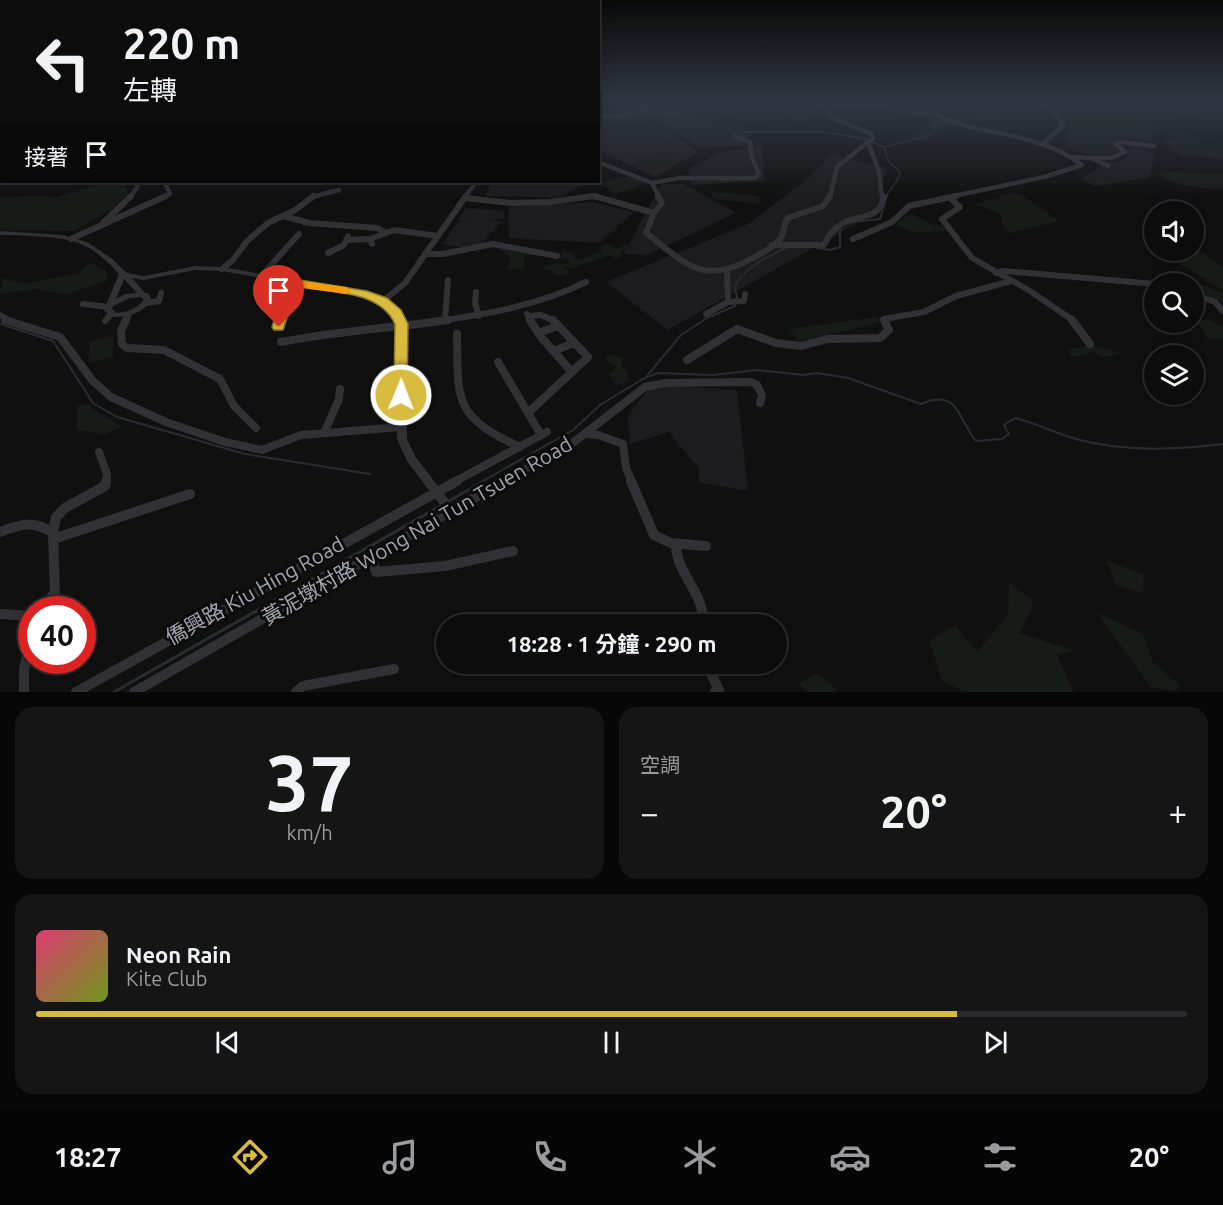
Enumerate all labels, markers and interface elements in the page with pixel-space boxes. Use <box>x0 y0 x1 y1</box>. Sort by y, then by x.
text: 220 m <box>123 20 240 67</box>
icon: left <box>24 24 102 102</box>
text: 左轉 <box>123 75 177 105</box>
icon: arrive <box>80 138 113 171</box>
text: 接著 <box>24 144 68 169</box>
map controls <box>1144 201 1204 405</box>
button: sound <box>1144 201 1204 261</box>
pin <box>253 265 304 327</box>
button: search <box>1144 273 1204 333</box>
icon: arrive <box>262 274 295 307</box>
button: layers <box>1144 345 1204 405</box>
position arrow <box>369 363 433 427</box>
street label: 黃泥墩村路 Wong Nai Tun Tsuen Road <box>257 431 576 629</box>
street label: 僑興路 Kiu Hing Road <box>161 531 348 649</box>
speed limit sign: 40 <box>18 596 96 674</box>
text: 18:28 · 1 分鐘 · 290 m <box>507 631 716 656</box>
text: 37 <box>266 738 353 826</box>
text: 空調 <box>640 753 680 776</box>
text: 20° <box>880 786 947 837</box>
text: − <box>640 794 659 831</box>
text: + <box>1168 794 1187 831</box>
text: km/h <box>286 821 333 844</box>
text: Neon Rain <box>126 942 231 967</box>
text: Kite Club <box>126 967 208 990</box>
icon: previous <box>211 1026 244 1059</box>
icon: pause <box>595 1026 628 1059</box>
icon: next <box>979 1026 1012 1059</box>
icon: directions <box>229 1136 271 1178</box>
icon: music <box>379 1136 421 1178</box>
icon: phone <box>529 1136 571 1178</box>
icon: climate <box>679 1136 721 1178</box>
icon: car <box>829 1136 871 1178</box>
icon: filters <box>979 1136 1021 1178</box>
text: 18:27 <box>54 1142 122 1172</box>
text: 20° <box>1129 1142 1169 1172</box>

